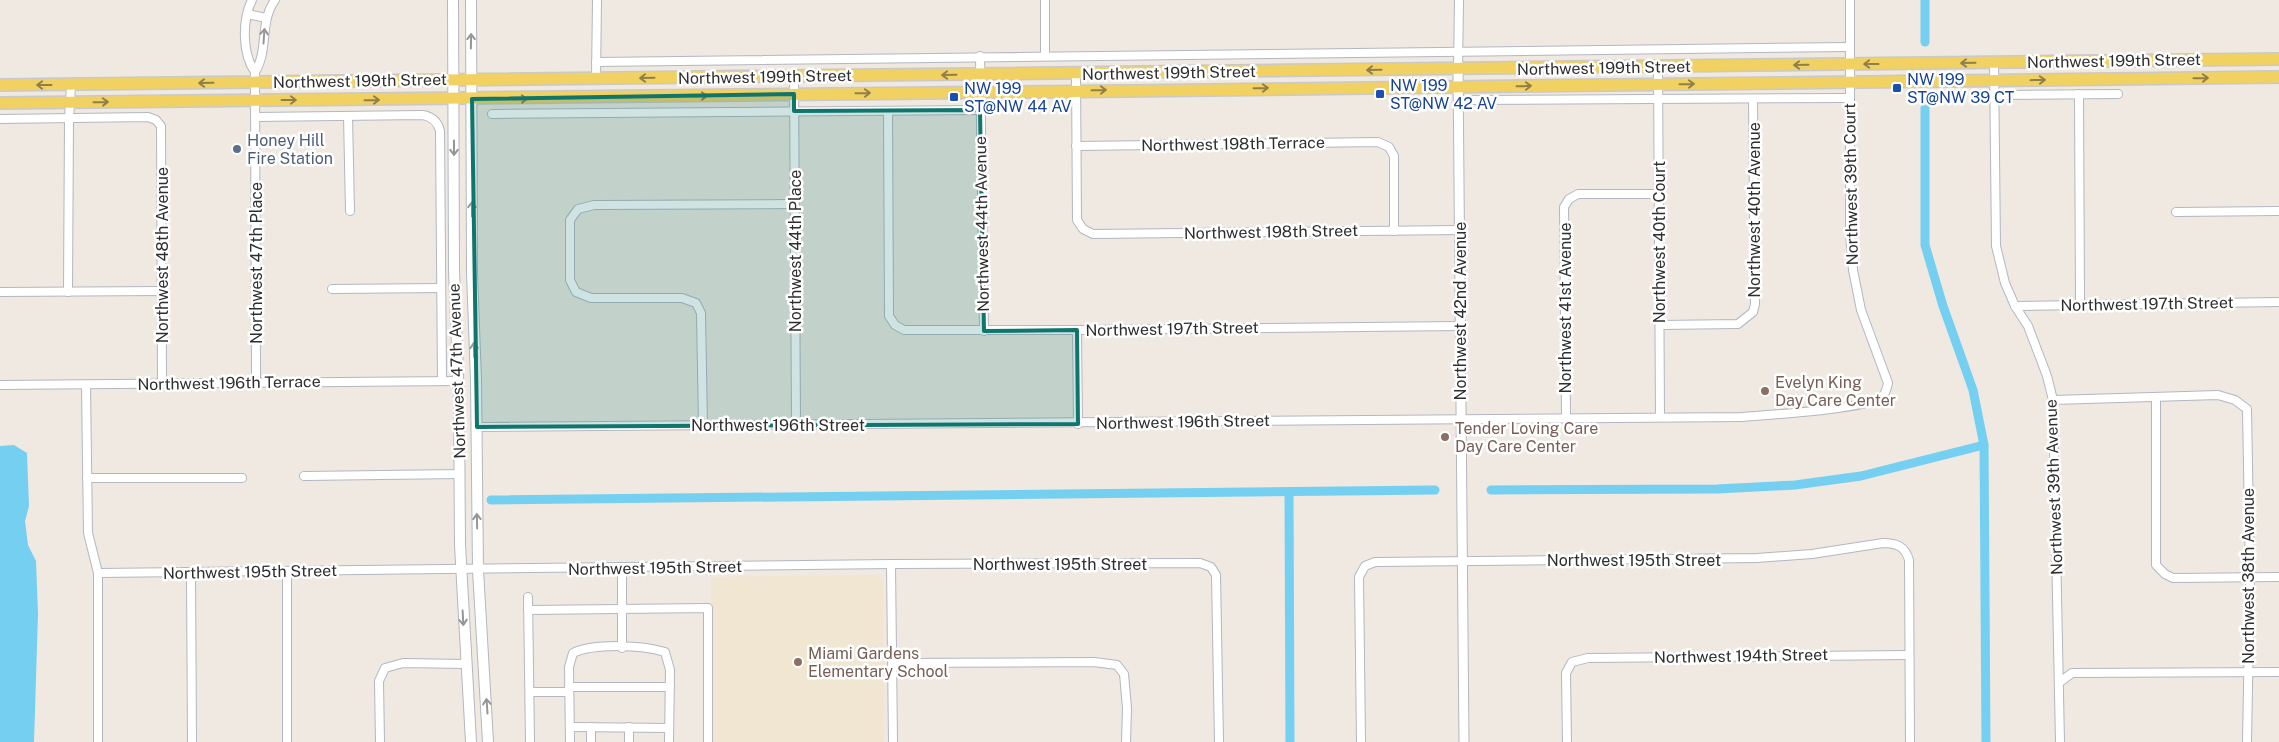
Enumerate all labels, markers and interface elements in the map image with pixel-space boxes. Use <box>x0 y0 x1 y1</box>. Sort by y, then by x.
one-way arrow <box>259 28 268 44</box>
one-way arrow <box>466 33 476 49</box>
street label: Northwest 199th Street <box>2027 50 2201 72</box>
street label: Northwest 199th Street <box>1517 57 1691 79</box>
one-way arrow <box>1960 58 1976 68</box>
one-way arrow <box>1864 59 1880 69</box>
one-way arrow <box>1793 60 1810 70</box>
street label: Northwest 199th Street <box>1082 62 1256 84</box>
street label: Northwest 199th Street <box>678 66 852 88</box>
one-way arrow <box>1366 66 1382 75</box>
street label: Northwest 199th Street <box>273 70 447 92</box>
one-way arrow <box>941 70 958 80</box>
place label: NW 199 ST@NW 39 CT <box>1907 70 2015 107</box>
one-way arrow <box>2192 73 2208 83</box>
one-way arrow <box>639 74 655 83</box>
one-way arrow <box>2030 75 2046 85</box>
place label: NW 199 ST@NW 42 AV <box>1390 76 1497 113</box>
one-way arrow <box>198 78 214 88</box>
place label: NW 199 ST@NW 44 AV <box>964 79 1072 116</box>
one-way arrow <box>1678 79 1694 89</box>
one-way arrow <box>36 80 52 90</box>
one-way arrow <box>1516 81 1532 91</box>
marker: NW 199 ST@NW 39 CT <box>1891 82 1903 94</box>
one-way arrow <box>1253 84 1269 93</box>
one-way arrow <box>1090 85 1107 95</box>
one-way arrow <box>854 88 871 98</box>
marker: NW 199 ST@NW 42 AV <box>1374 88 1386 100</box>
one-way arrow <box>692 91 708 101</box>
marker: NW 199 ST@NW 44 AV <box>948 91 960 103</box>
one-way arrow <box>512 94 528 104</box>
one-way arrow <box>280 95 297 105</box>
one-way arrow <box>363 95 379 105</box>
one-way arrow <box>92 97 109 107</box>
street label: Northwest 39th Court <box>1840 103 1862 265</box>
street label: Northwest 40th Avenue <box>1745 122 1764 298</box>
place label: Honey Hill Fire Station <box>247 131 333 168</box>
street label: Northwest 198th Terrace <box>1141 133 1325 155</box>
street label: Northwest 44th Avenue <box>971 136 993 312</box>
one-way arrow <box>449 140 459 156</box>
marker: Honey Hill Fire Station <box>231 143 243 155</box>
street label: Northwest 40th Court <box>1650 161 1669 323</box>
street label: Northwest 48th Avenue <box>153 167 172 343</box>
street label: Northwest 44th Place <box>786 170 805 332</box>
street label: Northwest 47th Place <box>247 182 266 344</box>
one-way arrow <box>467 201 477 218</box>
street label: Northwest 198th Street <box>1184 221 1358 243</box>
street label: Northwest 42nd Avenue <box>1451 222 1470 400</box>
street label: Northwest 41st Avenue <box>1556 222 1575 394</box>
street label: Northwest 47th Avenue <box>444 283 470 459</box>
street label: Northwest 197th Street <box>2060 293 2234 315</box>
street label: Northwest 197th Street <box>1085 318 1259 340</box>
one-way arrow <box>470 342 479 358</box>
street label: Northwest 196th Terrace <box>137 372 321 394</box>
place label: Evelyn King Day Care Center <box>1775 373 1896 410</box>
marker: Evelyn King Day Care Center <box>1759 385 1771 397</box>
street label: Northwest 39th Avenue <box>2041 399 2067 575</box>
street label: Northwest 196th Street <box>1096 411 1270 433</box>
street label: Northwest 196th Street <box>691 416 865 435</box>
place label: Tender Loving Care Day Care Center <box>1455 419 1598 456</box>
marker: Tender Loving Care Day Care Center <box>1439 431 1451 443</box>
street label: Northwest 38th Avenue <box>2239 488 2258 664</box>
one-way arrow <box>473 513 482 529</box>
street label: Northwest 195th Street <box>1547 551 1721 570</box>
street label: Northwest 195th Street <box>973 555 1147 574</box>
street label: Northwest 195th Street <box>568 557 742 579</box>
street label: Northwest 195th Street <box>163 561 337 583</box>
one-way arrow <box>459 610 468 626</box>
place label: Miami Gardens Elementary School <box>808 644 949 681</box>
street label: Northwest 194th Street <box>1654 645 1828 667</box>
marker: Miami Gardens Elementary School <box>792 656 804 668</box>
one-way arrow <box>482 698 491 714</box>

